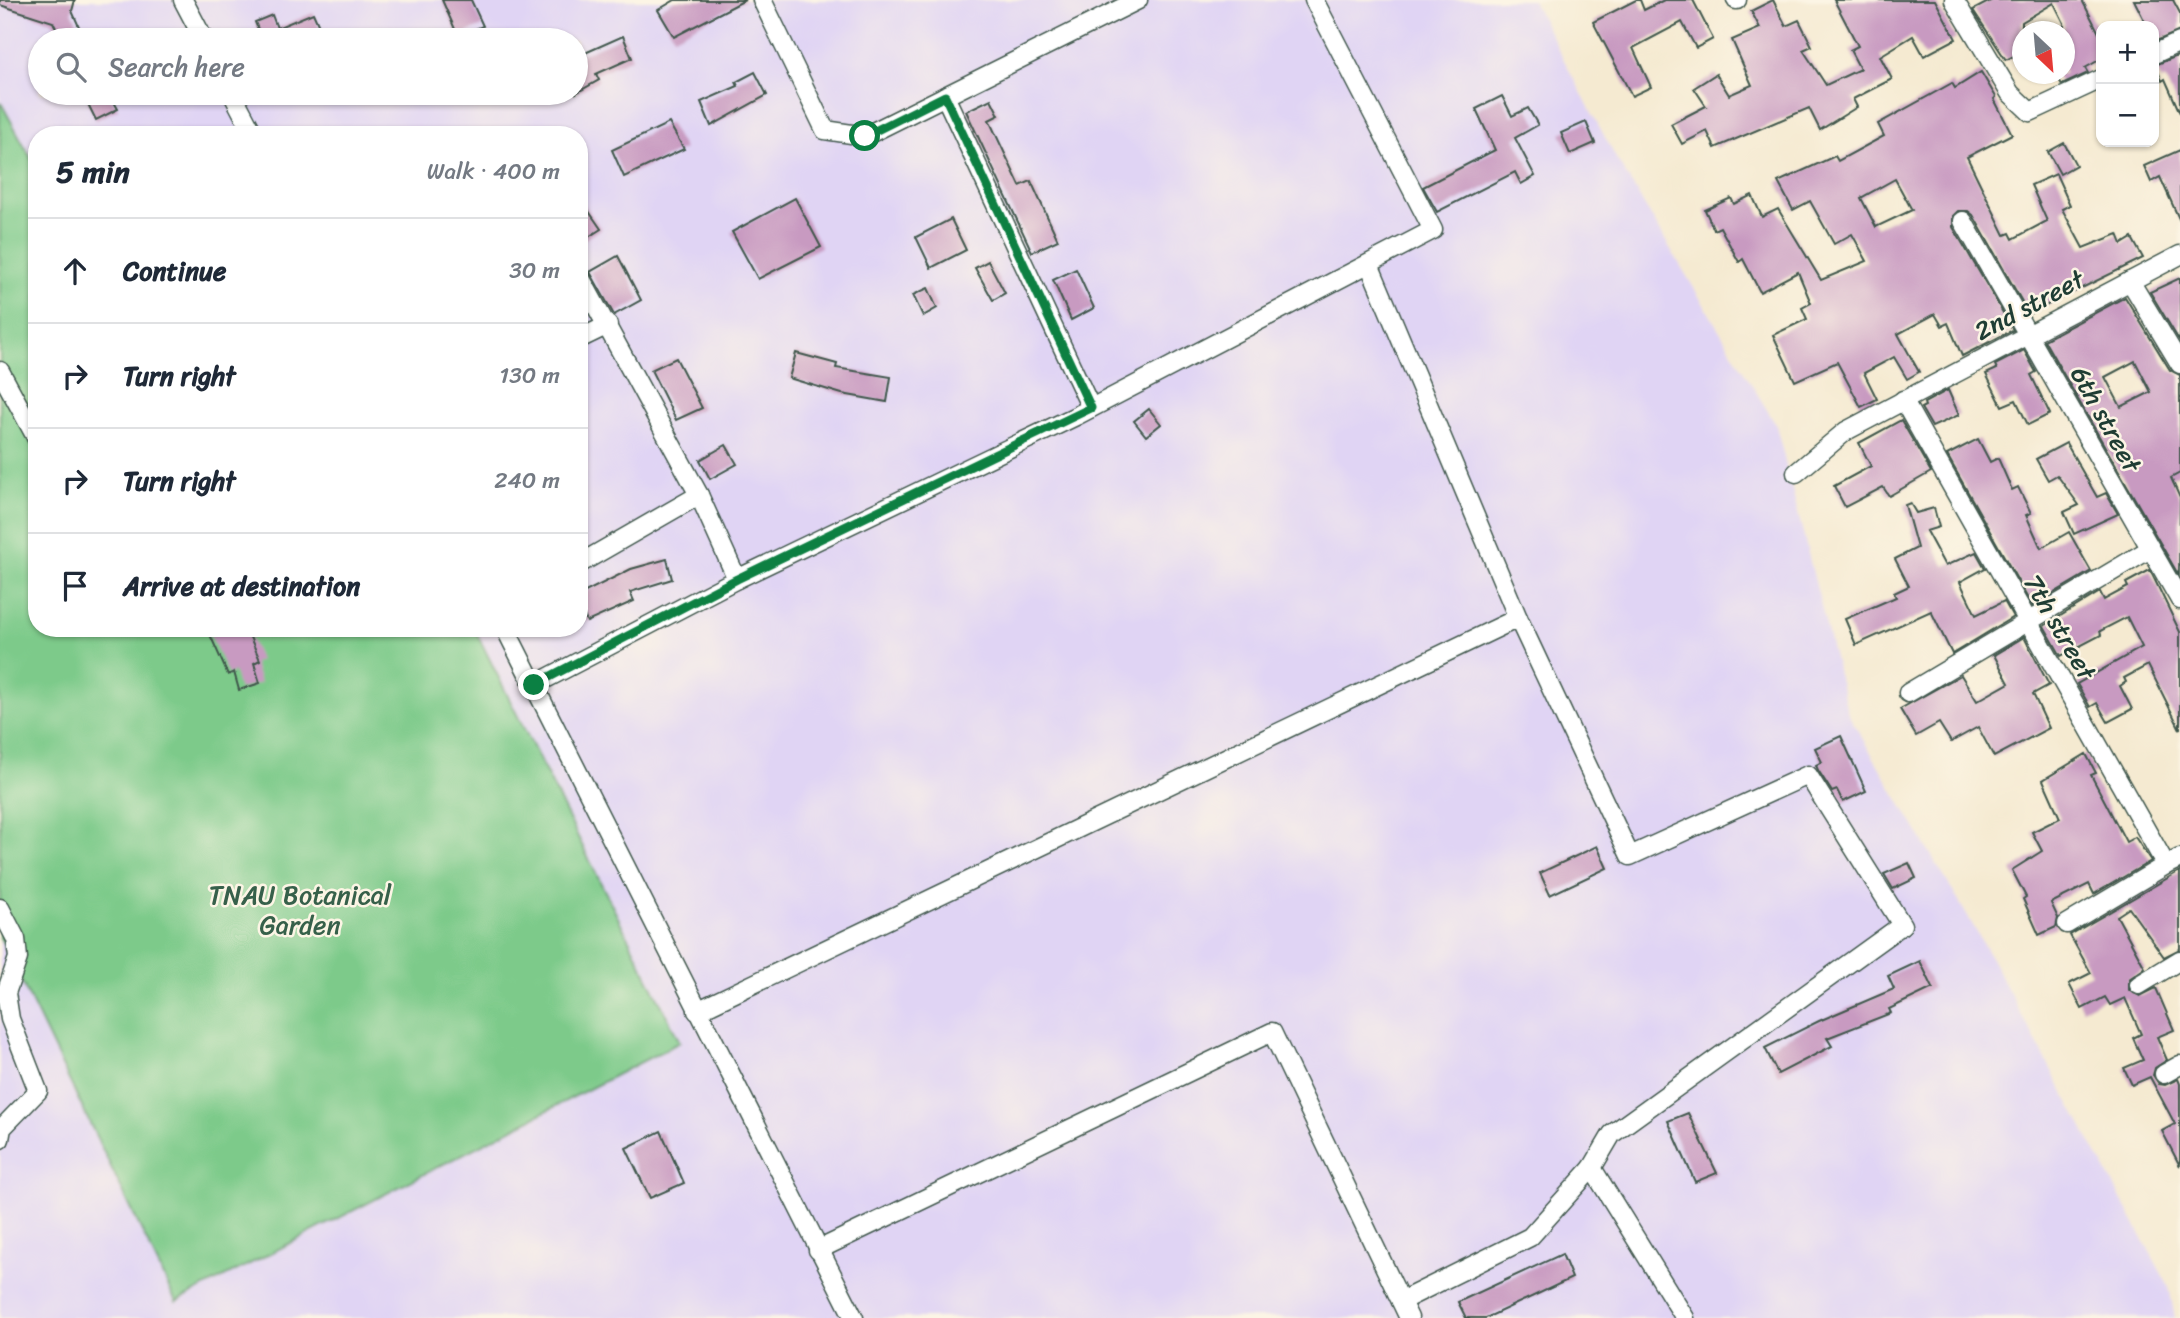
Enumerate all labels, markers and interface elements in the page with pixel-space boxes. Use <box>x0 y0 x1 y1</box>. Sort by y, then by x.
north arrow <box>2012 21 2075 84</box>
map controls <box>2096 21 2159 147</box>
button: + <box>2096 21 2159 84</box>
search box <box>28 28 588 105</box>
text: Search here <box>108 44 245 90</box>
icon: search <box>52 48 90 86</box>
button: − <box>2096 84 2159 147</box>
route start <box>849 120 880 151</box>
text: 5 min <box>56 145 130 199</box>
text: Walk · 400 m <box>427 151 560 192</box>
text: Continue <box>123 248 226 294</box>
text: 30 m <box>509 250 560 291</box>
icon: ahead <box>56 252 94 290</box>
street label: 2nd street <box>1966 256 2094 353</box>
text: Turn right <box>123 353 236 399</box>
text: 130 m <box>499 355 560 396</box>
icon: right <box>56 357 94 395</box>
street label: 6th street <box>2058 357 2155 482</box>
text: Turn right <box>123 458 236 504</box>
text: 240 m <box>494 460 560 501</box>
icon: right <box>56 462 94 500</box>
text: Arrive at destination <box>123 563 360 609</box>
street label: 7th street <box>2011 565 2110 690</box>
icon: arrive <box>56 567 94 605</box>
route end <box>518 669 549 700</box>
park label: TNAU Botanical Garden <box>209 872 392 948</box>

